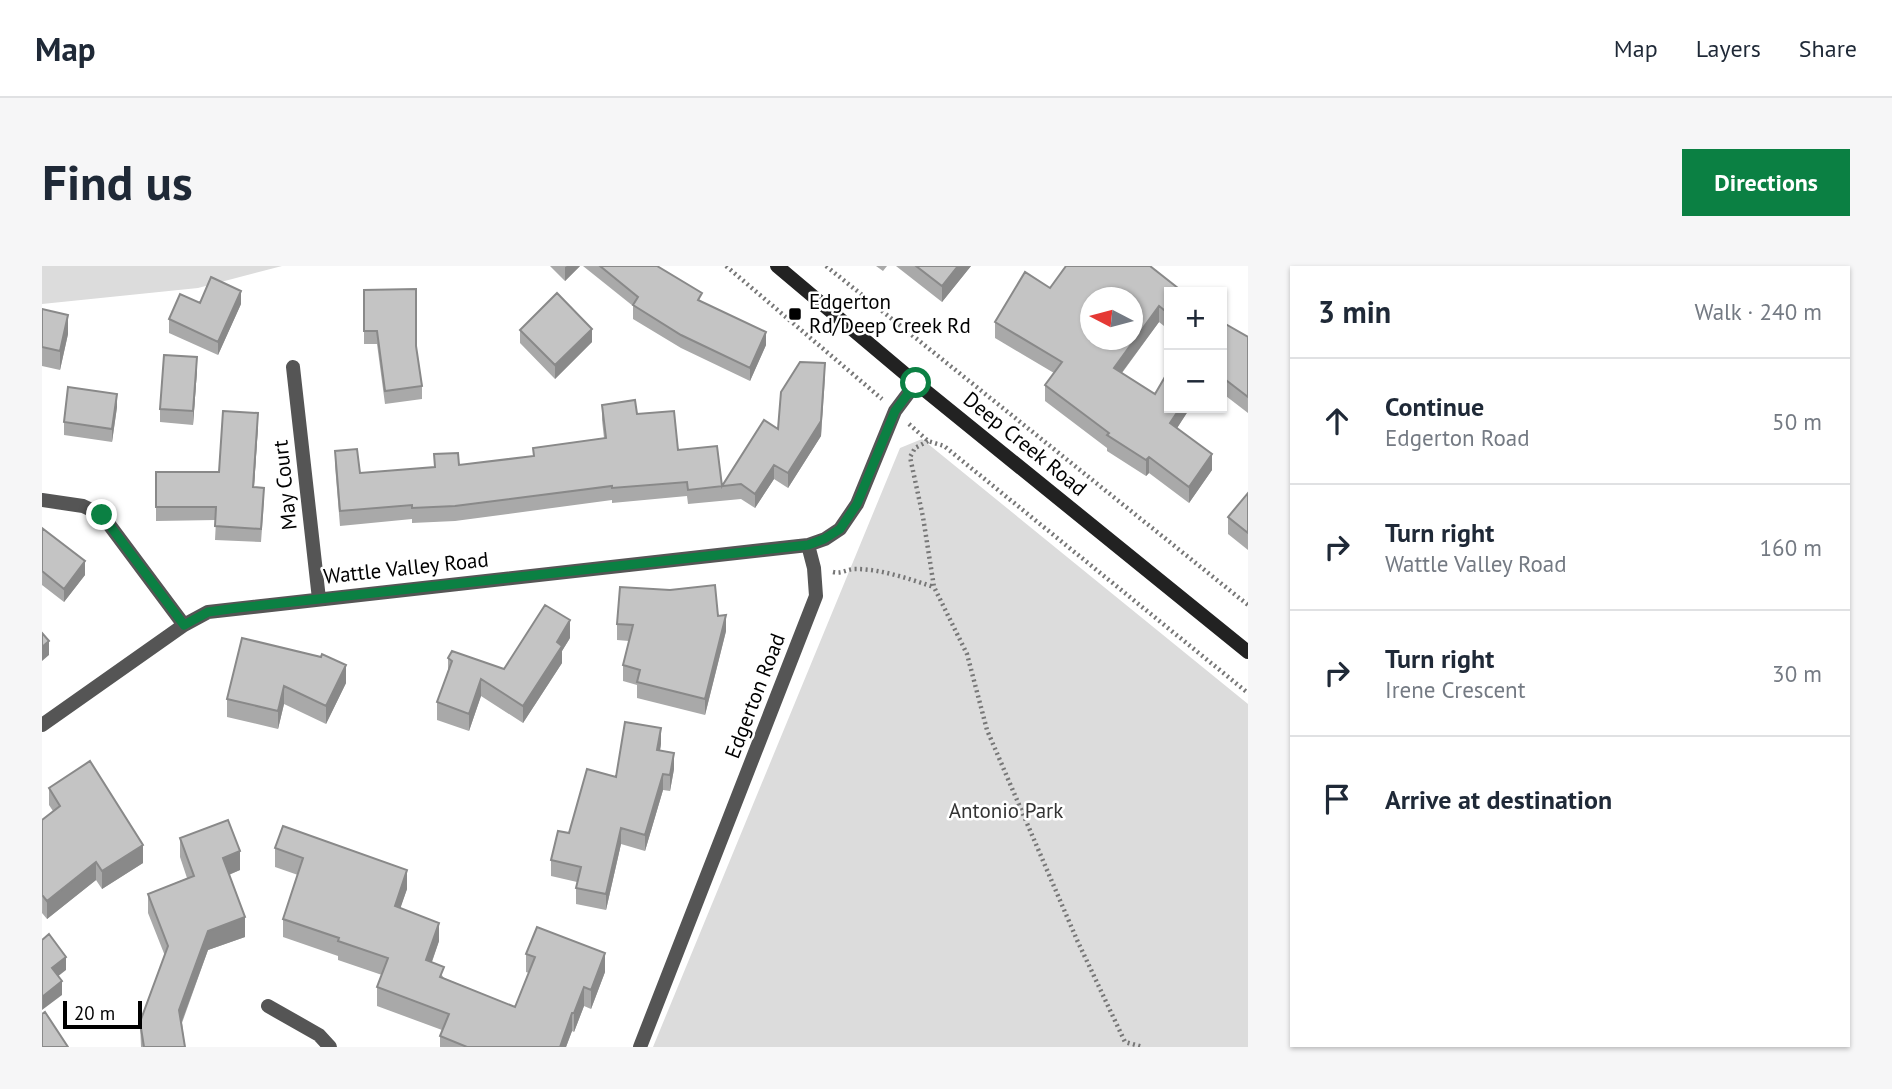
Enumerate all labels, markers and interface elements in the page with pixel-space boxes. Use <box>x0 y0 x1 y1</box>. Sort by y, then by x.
text: Map <box>35 27 96 70</box>
text: Map <box>1614 33 1658 64</box>
text: Layers <box>1696 33 1761 64</box>
text: Share <box>1799 33 1857 64</box>
button: Directions <box>1682 149 1850 216</box>
text: Find us <box>42 150 193 214</box>
north arrow <box>1080 287 1143 350</box>
map controls <box>1164 287 1227 413</box>
button: + <box>1164 287 1227 350</box>
place label: Edgerton Rd/Deep Creek Rd <box>809 288 971 339</box>
text: 3 min <box>1318 292 1391 331</box>
text: Walk · 240 m <box>1695 297 1822 326</box>
marker: Edgerton Rd/Deep Creek Rd <box>787 306 803 322</box>
button: − <box>1164 350 1227 413</box>
route start <box>900 367 931 398</box>
street label: Deep Creek Road <box>958 386 1093 502</box>
text: Continue <box>1385 390 1484 423</box>
icon: ahead <box>1318 402 1356 440</box>
text: 50 m <box>1772 407 1822 436</box>
text: Edgerton Road <box>1385 423 1530 452</box>
street label: May Court <box>266 439 303 531</box>
route end <box>86 499 117 530</box>
text: Turn right <box>1385 516 1494 549</box>
icon: right <box>1318 528 1356 566</box>
text: 160 m <box>1760 533 1822 562</box>
street label: Wattle Valley Road <box>322 545 490 590</box>
text: Wattle Valley Road <box>1385 549 1567 578</box>
street label: Edgerton Road <box>718 629 791 762</box>
text: Turn right <box>1385 642 1494 675</box>
icon: right <box>1318 654 1356 692</box>
text: 30 m <box>1772 659 1822 688</box>
text: Irene Crescent <box>1385 675 1525 704</box>
icon: arrive <box>1318 780 1356 818</box>
text: Arrive at destination <box>1385 783 1612 816</box>
park label: Antonio Park <box>949 797 1063 824</box>
scale bar <box>63 998 142 1030</box>
text: 20 m <box>74 1001 115 1025</box>

